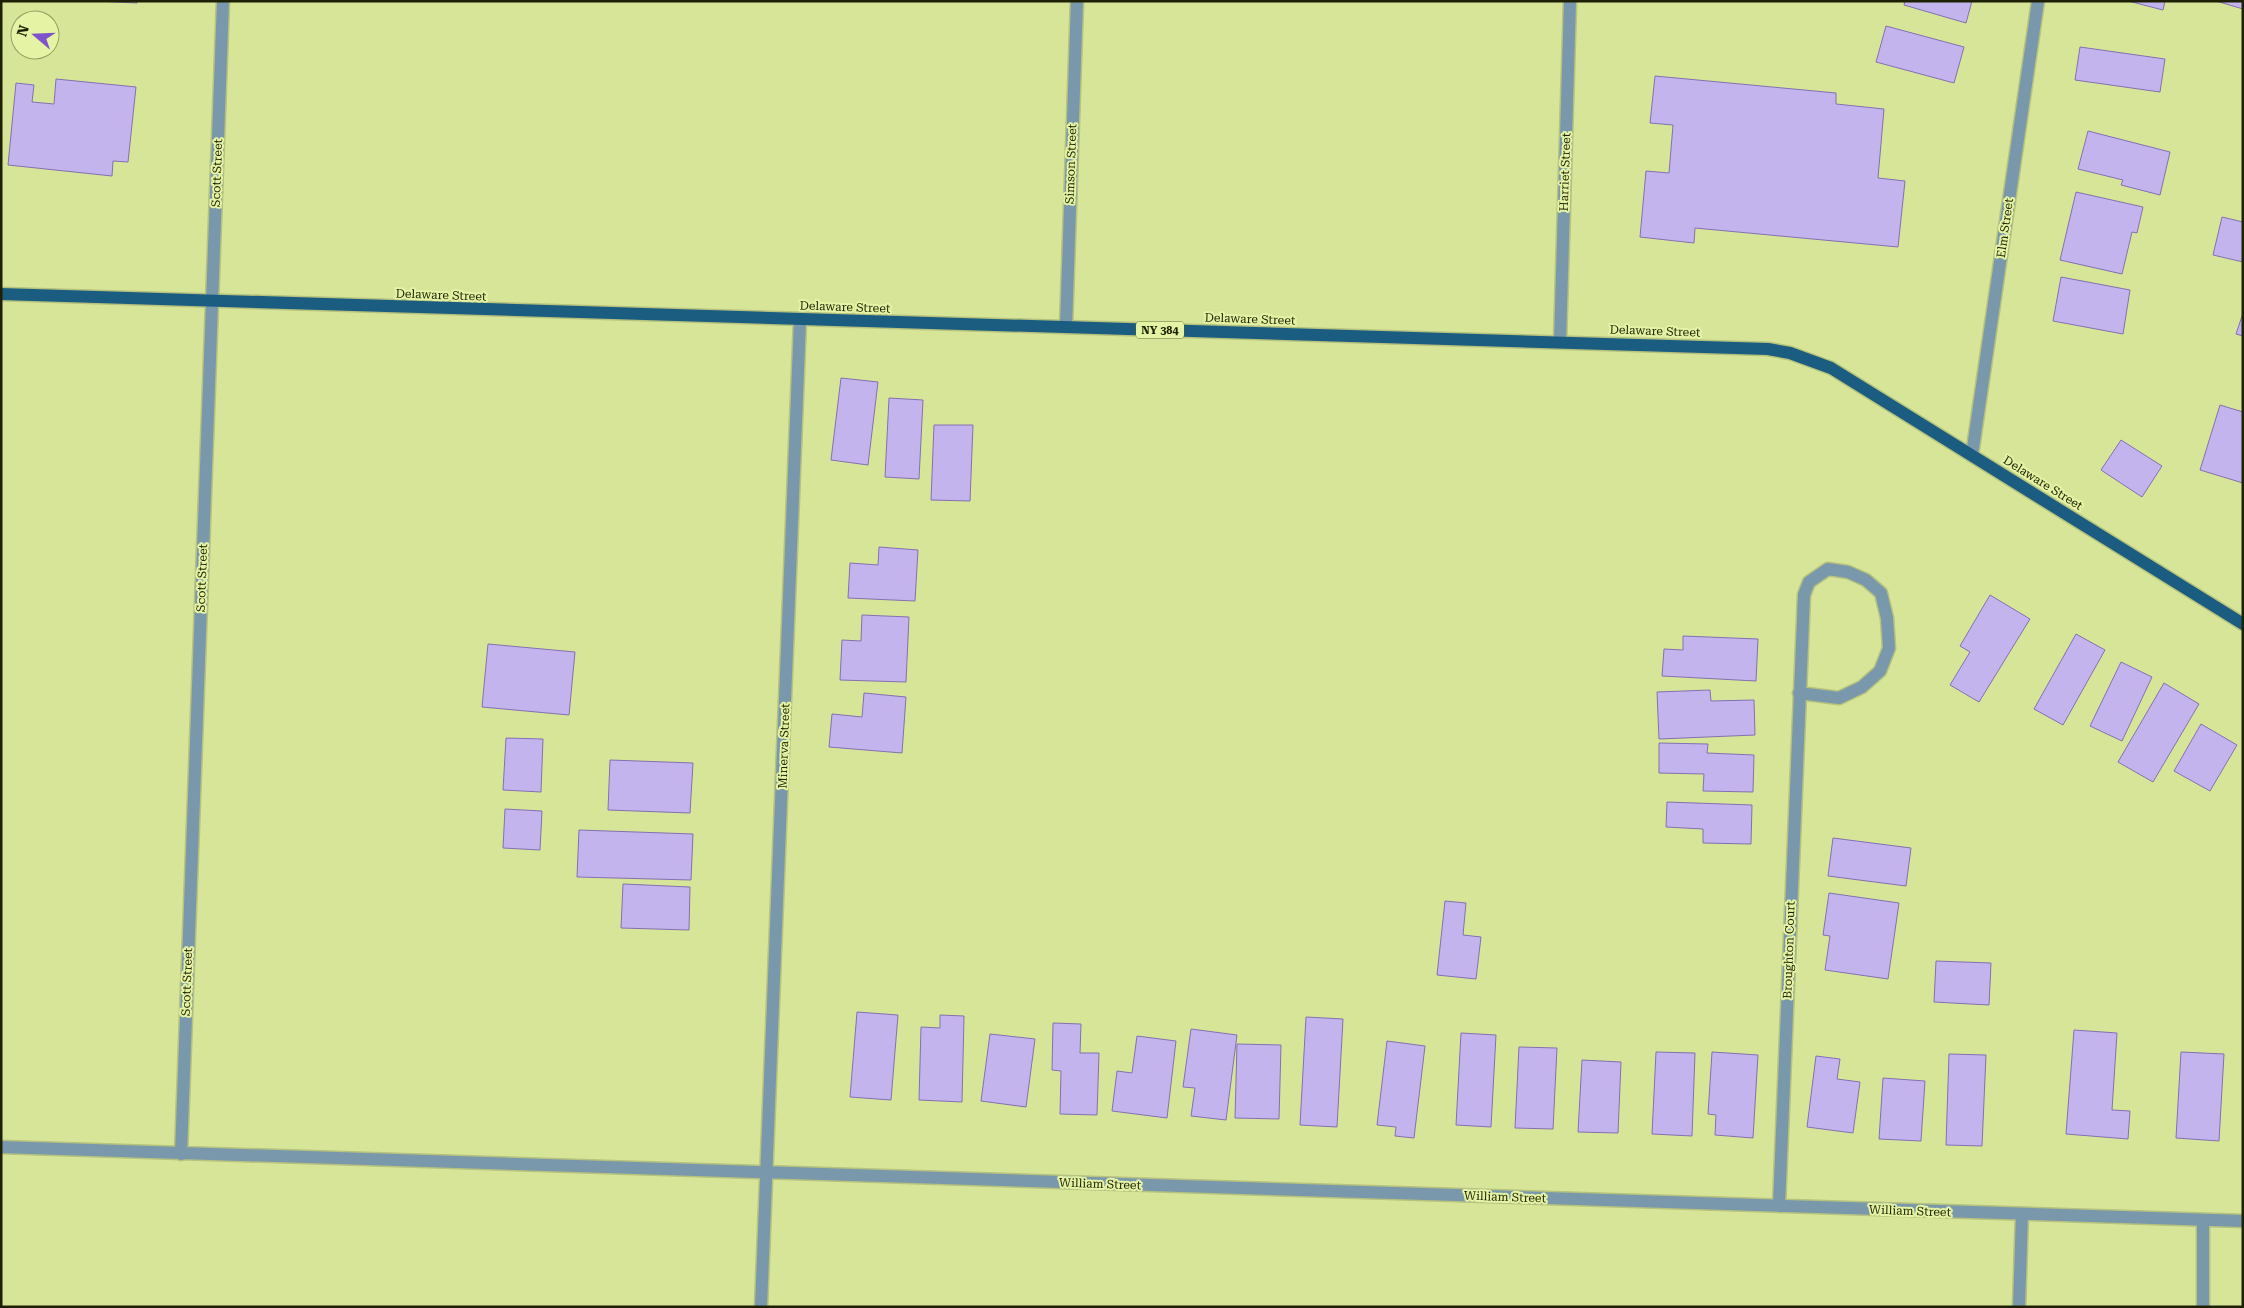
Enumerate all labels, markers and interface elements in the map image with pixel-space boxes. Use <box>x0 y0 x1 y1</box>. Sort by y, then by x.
north arrow <box>10 10 60 60</box>
text: N <box>13 23 32 38</box>
street label: Simson Street <box>1063 123 1079 204</box>
street label: Harriet Street <box>1557 132 1573 212</box>
street label: Scott Street <box>209 138 225 207</box>
street label: Elm Street <box>1994 197 2016 259</box>
street label: Delaware Street <box>395 286 487 304</box>
street label: Delaware Street <box>799 298 891 316</box>
street label: Delaware Street <box>1204 310 1296 328</box>
road number: NY 384 <box>1136 322 1184 338</box>
street label: Delaware Street <box>1609 322 1701 340</box>
street label: Delaware Street <box>2001 453 2086 513</box>
street label: Scott Street <box>194 543 210 612</box>
street label: Minerva Street <box>776 703 793 789</box>
street label: Broughton Court <box>1780 900 1798 999</box>
street label: Scott Street <box>179 947 195 1016</box>
street label: William Street <box>1059 1176 1142 1192</box>
street label: William Street <box>1464 1189 1547 1205</box>
street label: William Street <box>1869 1203 1952 1219</box>

